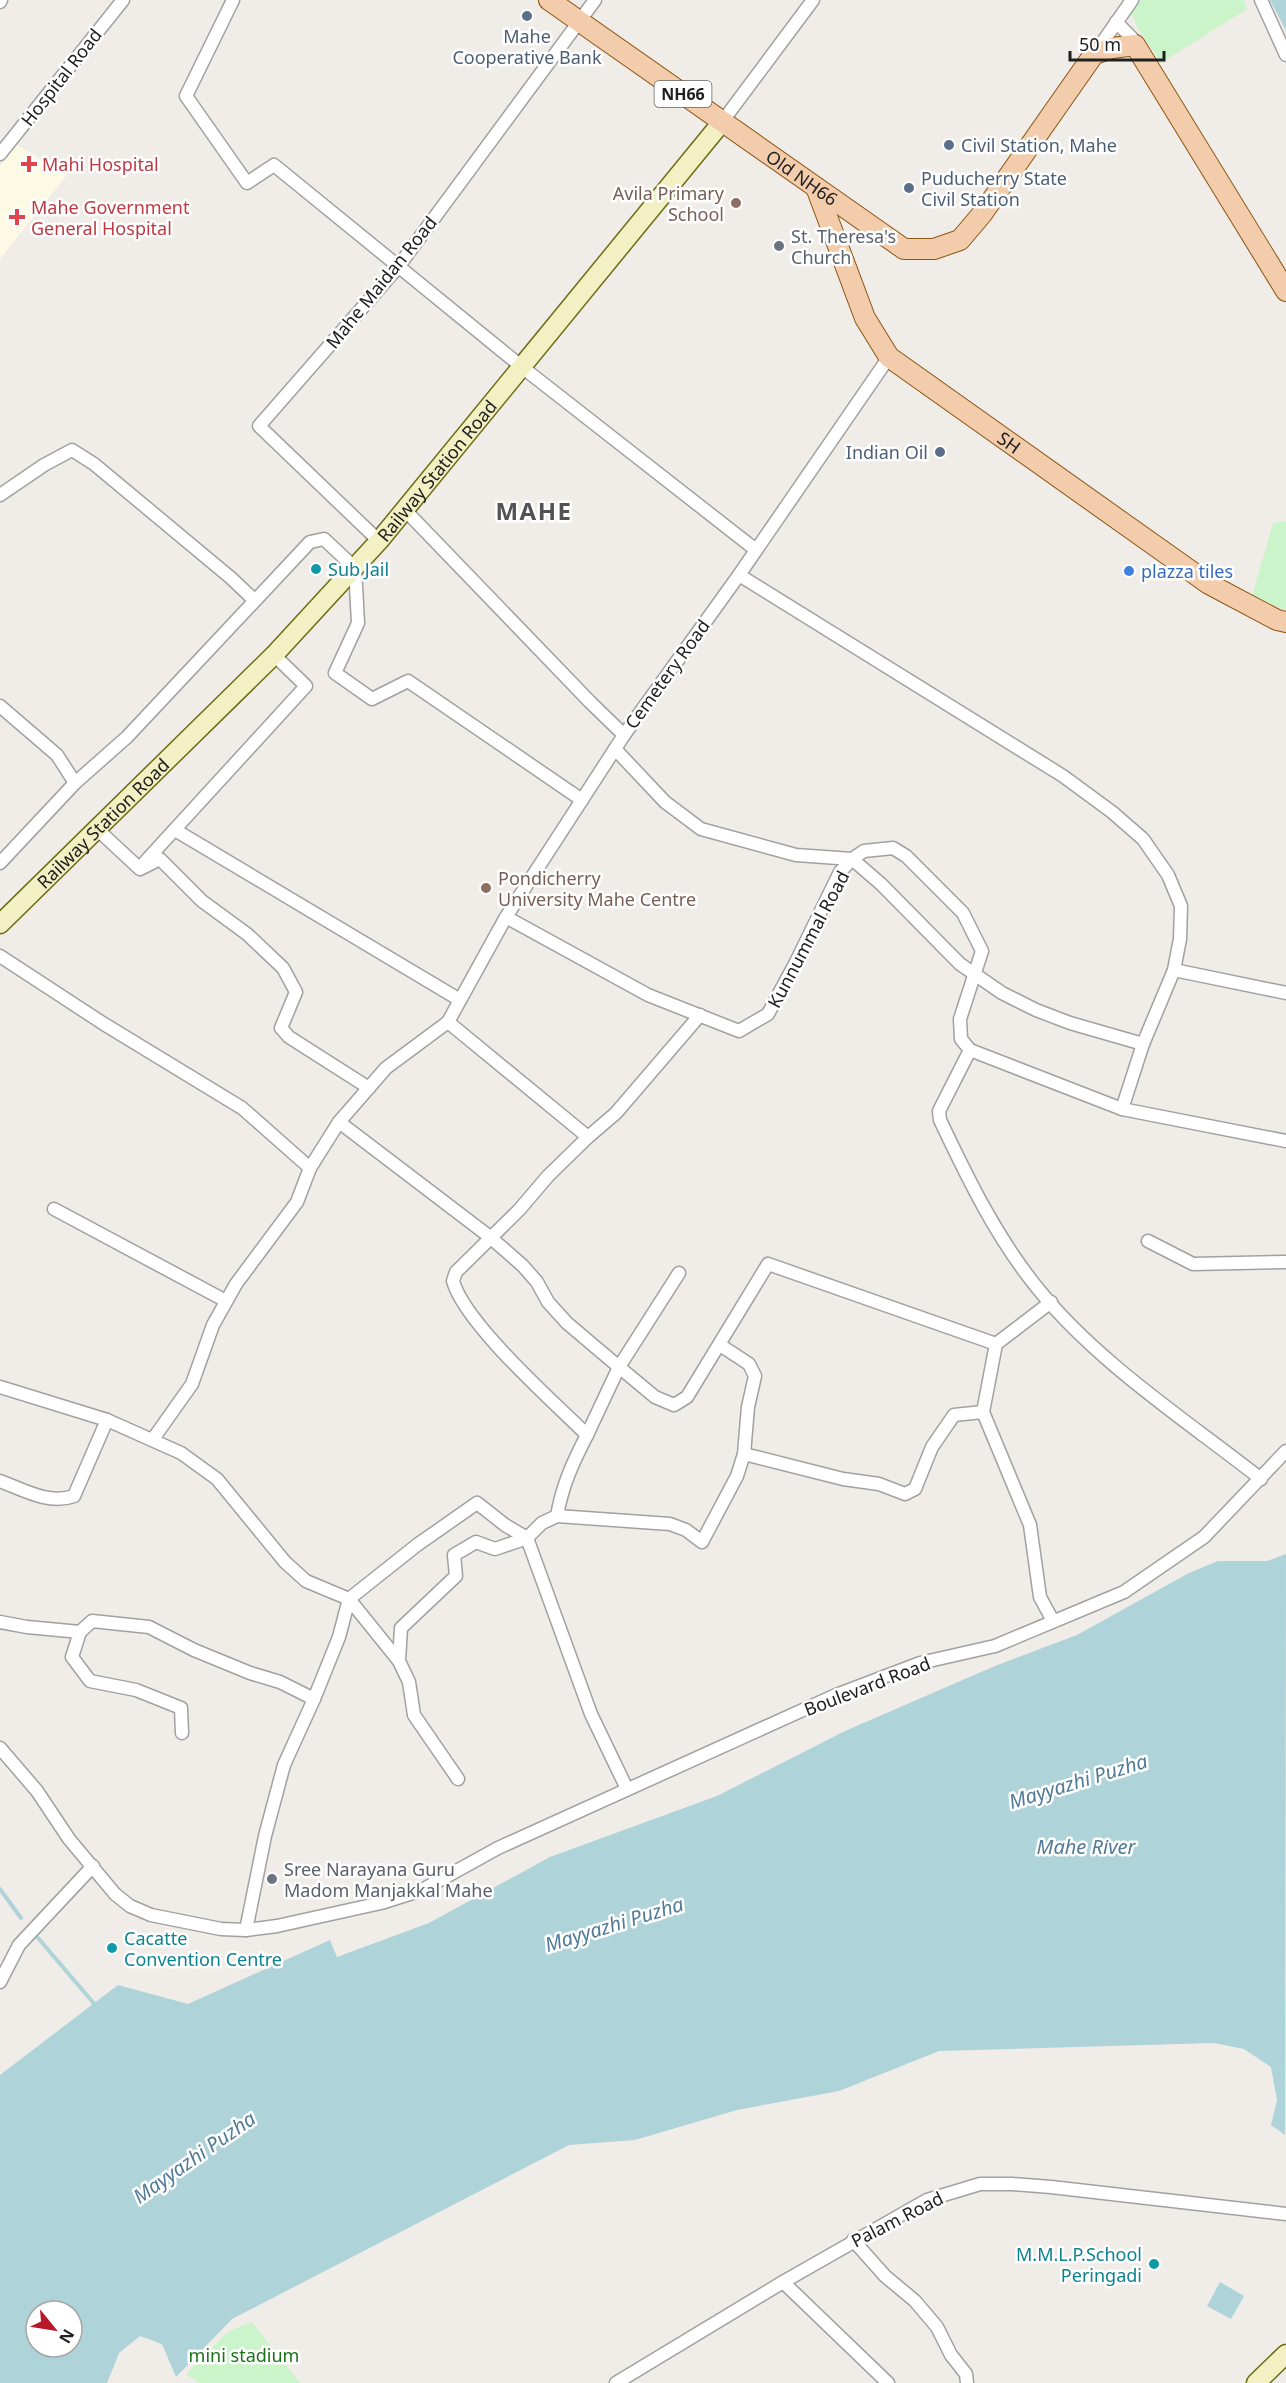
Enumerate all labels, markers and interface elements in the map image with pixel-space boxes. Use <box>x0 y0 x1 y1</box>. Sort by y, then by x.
marker: Mahe Cooperative Bank <box>520 9 534 23</box>
street label: Hospital Road <box>15 23 107 131</box>
place label: Mahe Cooperative Bank <box>452 24 602 69</box>
scale bar <box>1070 24 1164 62</box>
text: 50 m <box>1079 32 1121 56</box>
road number: NH66 <box>654 81 712 107</box>
place label: Civil Station, Mahe <box>961 133 1117 157</box>
marker: Civil Station, Mahe <box>942 138 956 152</box>
street label: Old NH66 <box>761 144 842 211</box>
place label: Mahi Hospital <box>42 152 159 176</box>
marker: Mahi Hospital <box>20 155 38 173</box>
place label: Puducherry State Civil Station <box>921 166 1067 211</box>
place label: Avila Primary School <box>613 181 725 226</box>
marker: Puducherry State Civil Station <box>902 181 916 195</box>
place label: Mahe Government General Hospital <box>31 195 190 240</box>
marker: Avila Primary School <box>729 196 743 210</box>
marker: Mahe Government General Hospital <box>8 208 26 226</box>
street label: Mahe Maidan Road <box>320 211 442 353</box>
place label: St. Theresa's Church <box>791 224 896 269</box>
marker: St. Theresa's Church <box>772 239 786 253</box>
street label: Railway Station Road <box>372 395 502 546</box>
street label: SH <box>993 426 1026 459</box>
place label: Indian Oil <box>846 440 928 464</box>
marker: Indian Oil <box>933 445 947 459</box>
district label: MAHE <box>495 494 573 527</box>
place label: Sub Jail <box>328 557 389 581</box>
place label: plazza tiles <box>1141 559 1233 583</box>
marker: Sub Jail <box>309 562 323 576</box>
marker: plazza tiles <box>1122 564 1136 578</box>
street label: Cemetery Road <box>619 614 715 734</box>
street label: Railway Station Road <box>31 753 174 893</box>
place label: Pondicherry University Mahe Centre <box>498 866 696 911</box>
street label: Kunnummal Road <box>762 866 854 1012</box>
marker: Pondicherry University Mahe Centre <box>479 881 493 895</box>
street label: Boulevard Road <box>800 1651 934 1721</box>
water label: Mayyazhi Puzha <box>1005 1747 1151 1815</box>
water label: Mahe River <box>1037 1833 1136 1860</box>
place label: Sree Narayana Guru Madom Manjakkal Mahe <box>284 1857 493 1902</box>
marker: Sree Narayana Guru Madom Manjakkal Mahe <box>265 1872 279 1886</box>
water label: Mayyazhi Puzha <box>541 1890 687 1958</box>
place label: Cacatte Convention Centre <box>124 1926 282 1971</box>
marker: Cacatte Convention Centre <box>105 1941 119 1955</box>
water label: Mayyazhi Puzha <box>127 2105 261 2209</box>
street label: Palam Road <box>847 2185 947 2253</box>
place label: M.M.L.P.School Peringadi <box>1016 2242 1142 2287</box>
marker: M.M.L.P.School Peringadi <box>1147 2257 1161 2271</box>
north arrow <box>24 2299 84 2359</box>
text: N <box>54 2325 80 2348</box>
park label: mini stadium <box>189 2343 299 2367</box>

